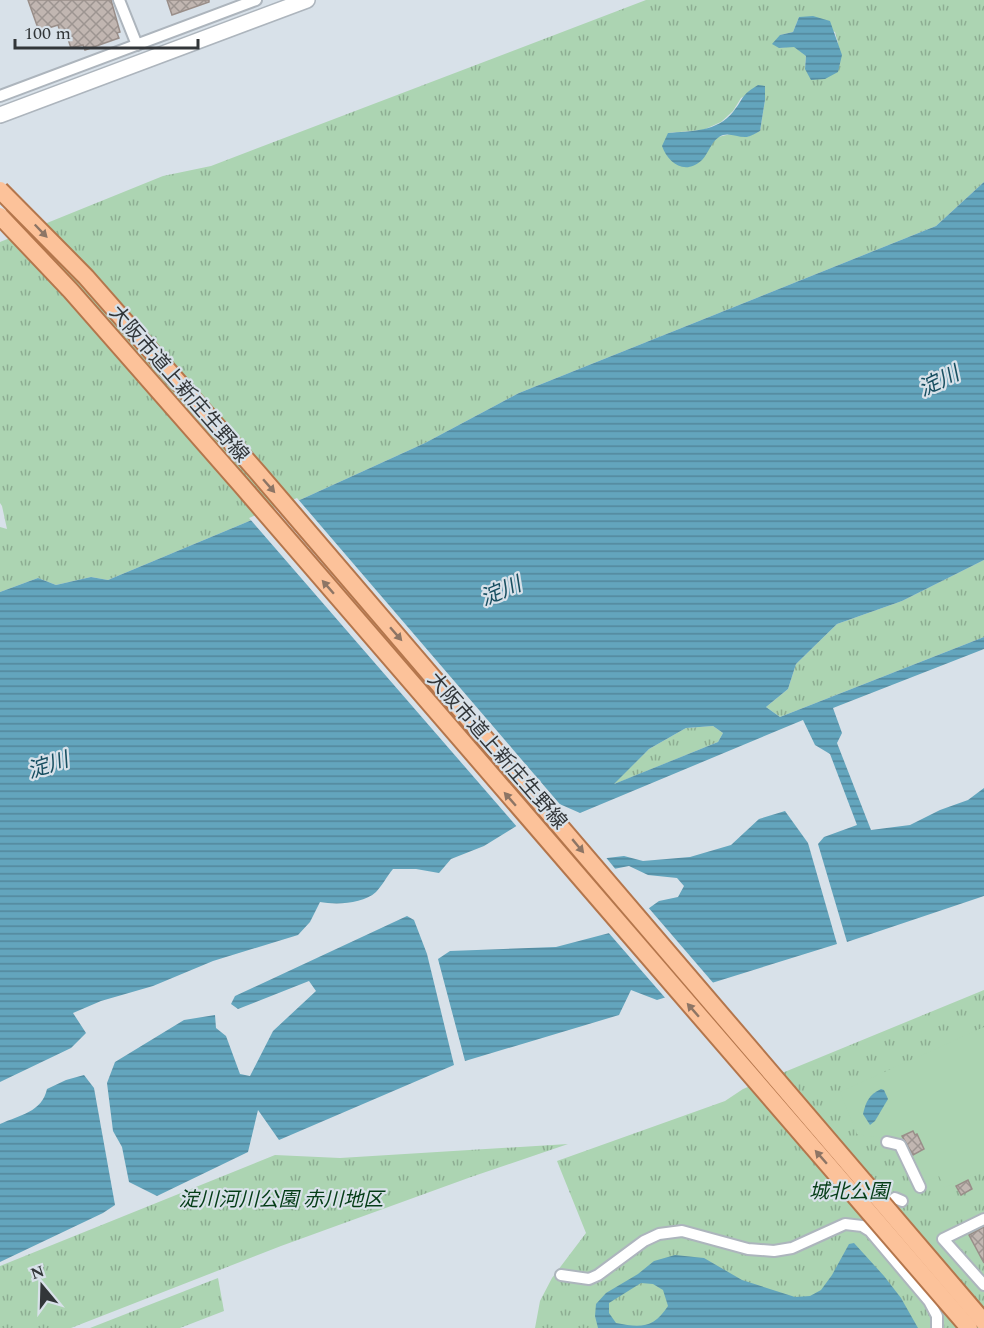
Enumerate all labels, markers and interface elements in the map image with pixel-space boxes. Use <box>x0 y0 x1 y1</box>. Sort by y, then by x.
scale bar <box>15 12 198 50</box>
text: 100 m <box>24 20 71 47</box>
one-way arrow <box>34 224 48 238</box>
street label: 大阪市道上新庄生野線 <box>102 299 256 469</box>
water label: 淀川 <box>913 358 967 406</box>
one-way arrow <box>262 478 275 493</box>
water label: 淀川 <box>475 568 528 615</box>
one-way arrow <box>322 579 335 595</box>
one-way arrow <box>389 626 402 641</box>
street label: 大阪市道上新庄生野線 <box>420 666 574 836</box>
water label: 淀川 <box>23 744 75 788</box>
one-way arrow <box>504 792 517 807</box>
one-way arrow <box>571 838 584 853</box>
one-way arrow <box>687 1003 700 1018</box>
one-way arrow <box>814 1149 827 1165</box>
park label: 城北公園 <box>809 1177 892 1207</box>
park label: 淀川河川公園 赤川地区 <box>179 1185 386 1215</box>
north arrow <box>12 1256 72 1316</box>
text: N <box>27 1259 48 1286</box>

